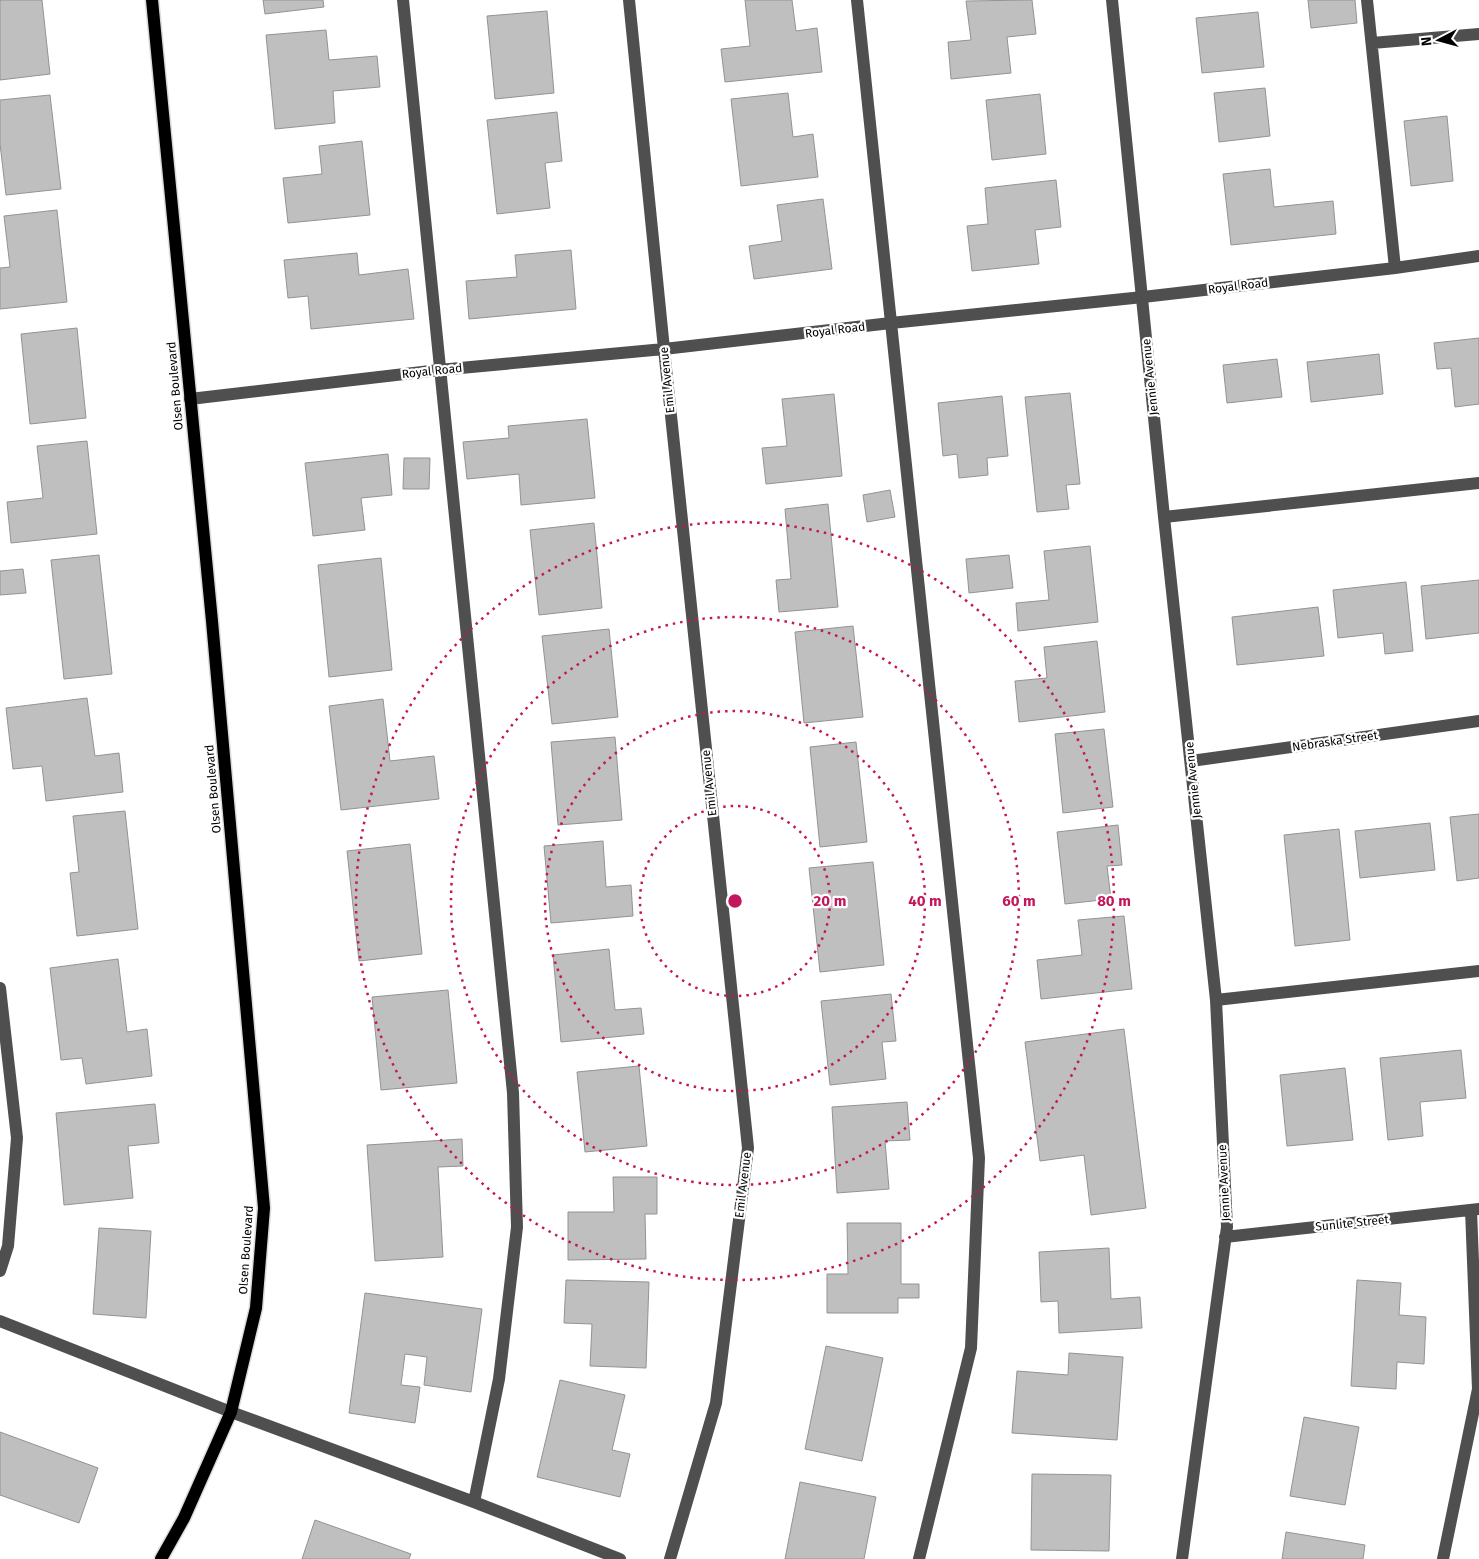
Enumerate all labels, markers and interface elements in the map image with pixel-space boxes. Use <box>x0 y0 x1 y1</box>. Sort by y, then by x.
north arrow <box>1414 15 1464 65</box>
text: N <box>1418 36 1436 47</box>
street label: Royal Road <box>1207 275 1269 297</box>
street label: Royal Road <box>804 319 866 341</box>
street label: Jennie Avenue <box>1139 338 1161 416</box>
street label: Olsen Boulevard <box>164 341 186 431</box>
street label: Emil Avenue <box>657 346 677 414</box>
street label: Royal Road <box>401 361 463 381</box>
street label: Nebraska Street <box>1291 728 1379 754</box>
street label: Jennie Avenue <box>1182 741 1204 819</box>
street label: Olsen Boulevard <box>202 744 224 834</box>
street label: Emil Avenue <box>699 749 719 817</box>
centre of rings <box>726 892 744 910</box>
text: 20 m <box>814 892 846 910</box>
text: 40 m <box>908 892 942 910</box>
text: 60 m <box>1002 892 1036 910</box>
text: 80 m <box>1097 892 1131 910</box>
street label: Jennie Avenue <box>1215 1144 1233 1222</box>
street label: Emil Avenue <box>732 1151 754 1219</box>
street label: Olsen Boulevard <box>236 1205 256 1295</box>
street label: Sunlite Street <box>1315 1212 1390 1234</box>

